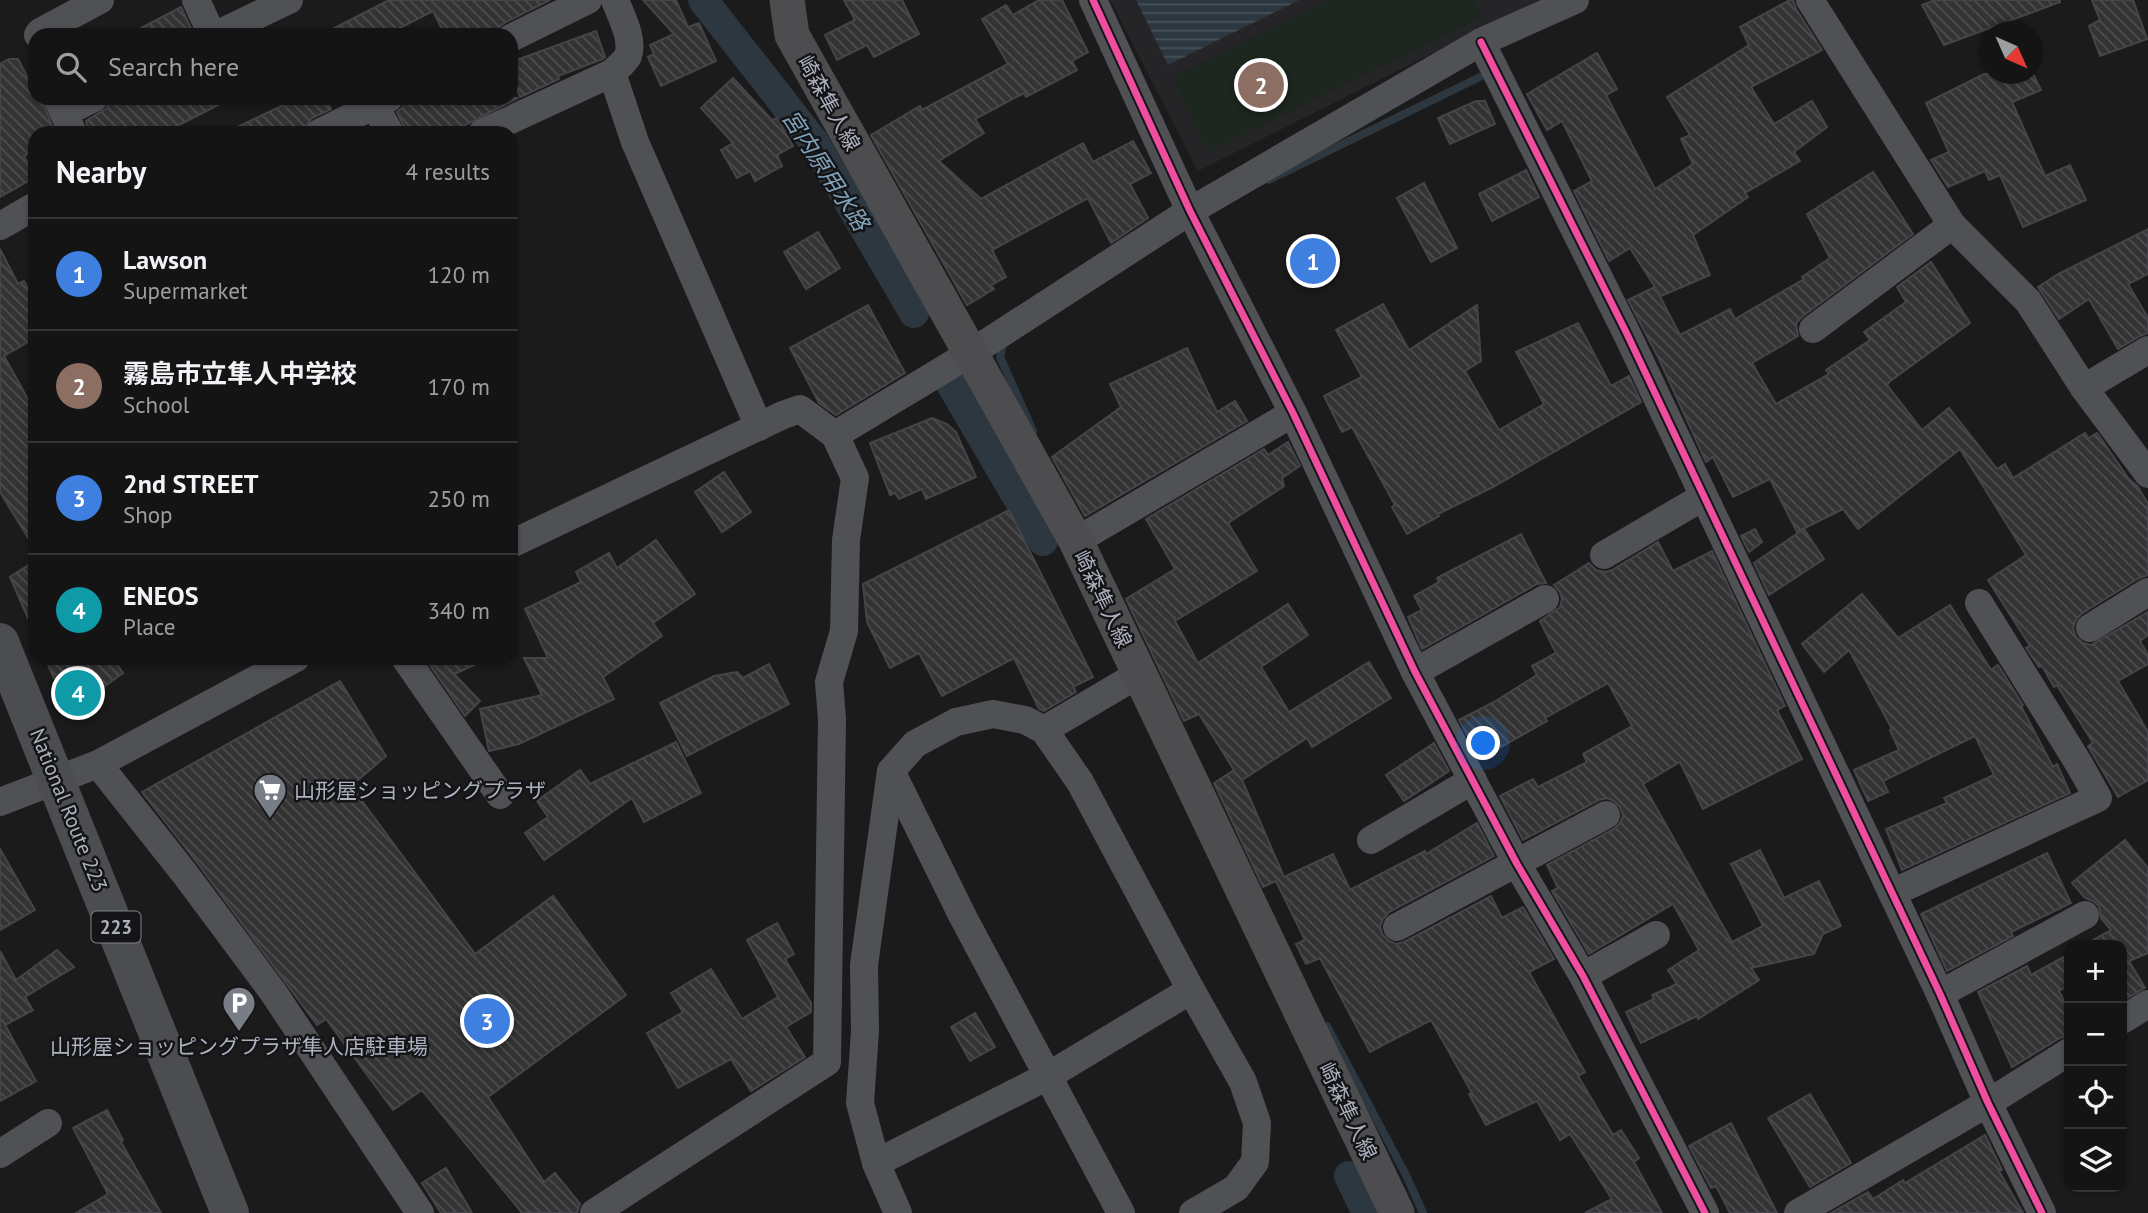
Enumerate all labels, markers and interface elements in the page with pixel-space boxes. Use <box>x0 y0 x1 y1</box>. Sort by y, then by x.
north arrow <box>1980 21 2043 84</box>
search box <box>28 28 518 105</box>
icon: search <box>52 48 90 86</box>
text: Search here <box>108 50 239 83</box>
street label: 崎森隼人線 <box>792 51 866 155</box>
pin: 2 <box>1238 59 1284 111</box>
water label: 宮内原用水路 <box>776 104 877 237</box>
text: Nearby <box>56 152 146 191</box>
text: 4 results <box>406 157 490 186</box>
pin: 1 <box>1290 235 1336 287</box>
text: Lawson <box>123 243 207 276</box>
text: 1 <box>72 260 86 289</box>
text: 120 m <box>428 260 490 289</box>
text: Supermarket <box>123 276 248 305</box>
text: 霧島市立隼人中学校 <box>123 357 357 390</box>
text: 2 <box>72 372 86 401</box>
text: 170 m <box>428 372 490 401</box>
text: School <box>123 390 190 419</box>
text: 2nd STREET <box>123 467 259 500</box>
text: 3 <box>72 484 86 513</box>
text: 250 m <box>428 484 490 513</box>
text: Shop <box>123 500 173 529</box>
street label: 崎森隼人線 <box>1068 546 1138 652</box>
text: ENEOS <box>123 579 198 612</box>
text: 4 <box>72 596 86 625</box>
text: 340 m <box>428 596 490 625</box>
text: Place <box>123 612 176 641</box>
pin: 4 <box>55 667 101 719</box>
street label: National Route 223 <box>24 724 114 896</box>
your location <box>1466 726 1500 760</box>
supermarket icon: 山形屋ショッピングプラザ <box>251 771 289 820</box>
place label: 山形屋ショッピングプラザ <box>294 777 546 804</box>
road number: 223 <box>92 911 140 942</box>
map controls <box>2064 940 2127 1192</box>
button: + <box>2064 940 2127 1003</box>
parking icon: 山形屋ショッピングプラザ隼人店駐車場 <box>220 984 258 1033</box>
pin: 3 <box>464 995 510 1047</box>
button: − <box>2064 1003 2127 1066</box>
place label: 山形屋ショッピングプラザ隼人店駐車場 <box>50 1033 428 1060</box>
street label: 崎森隼人線 <box>1313 1058 1383 1164</box>
button: locate <box>2064 1066 2127 1129</box>
button: layers <box>2064 1129 2127 1192</box>

